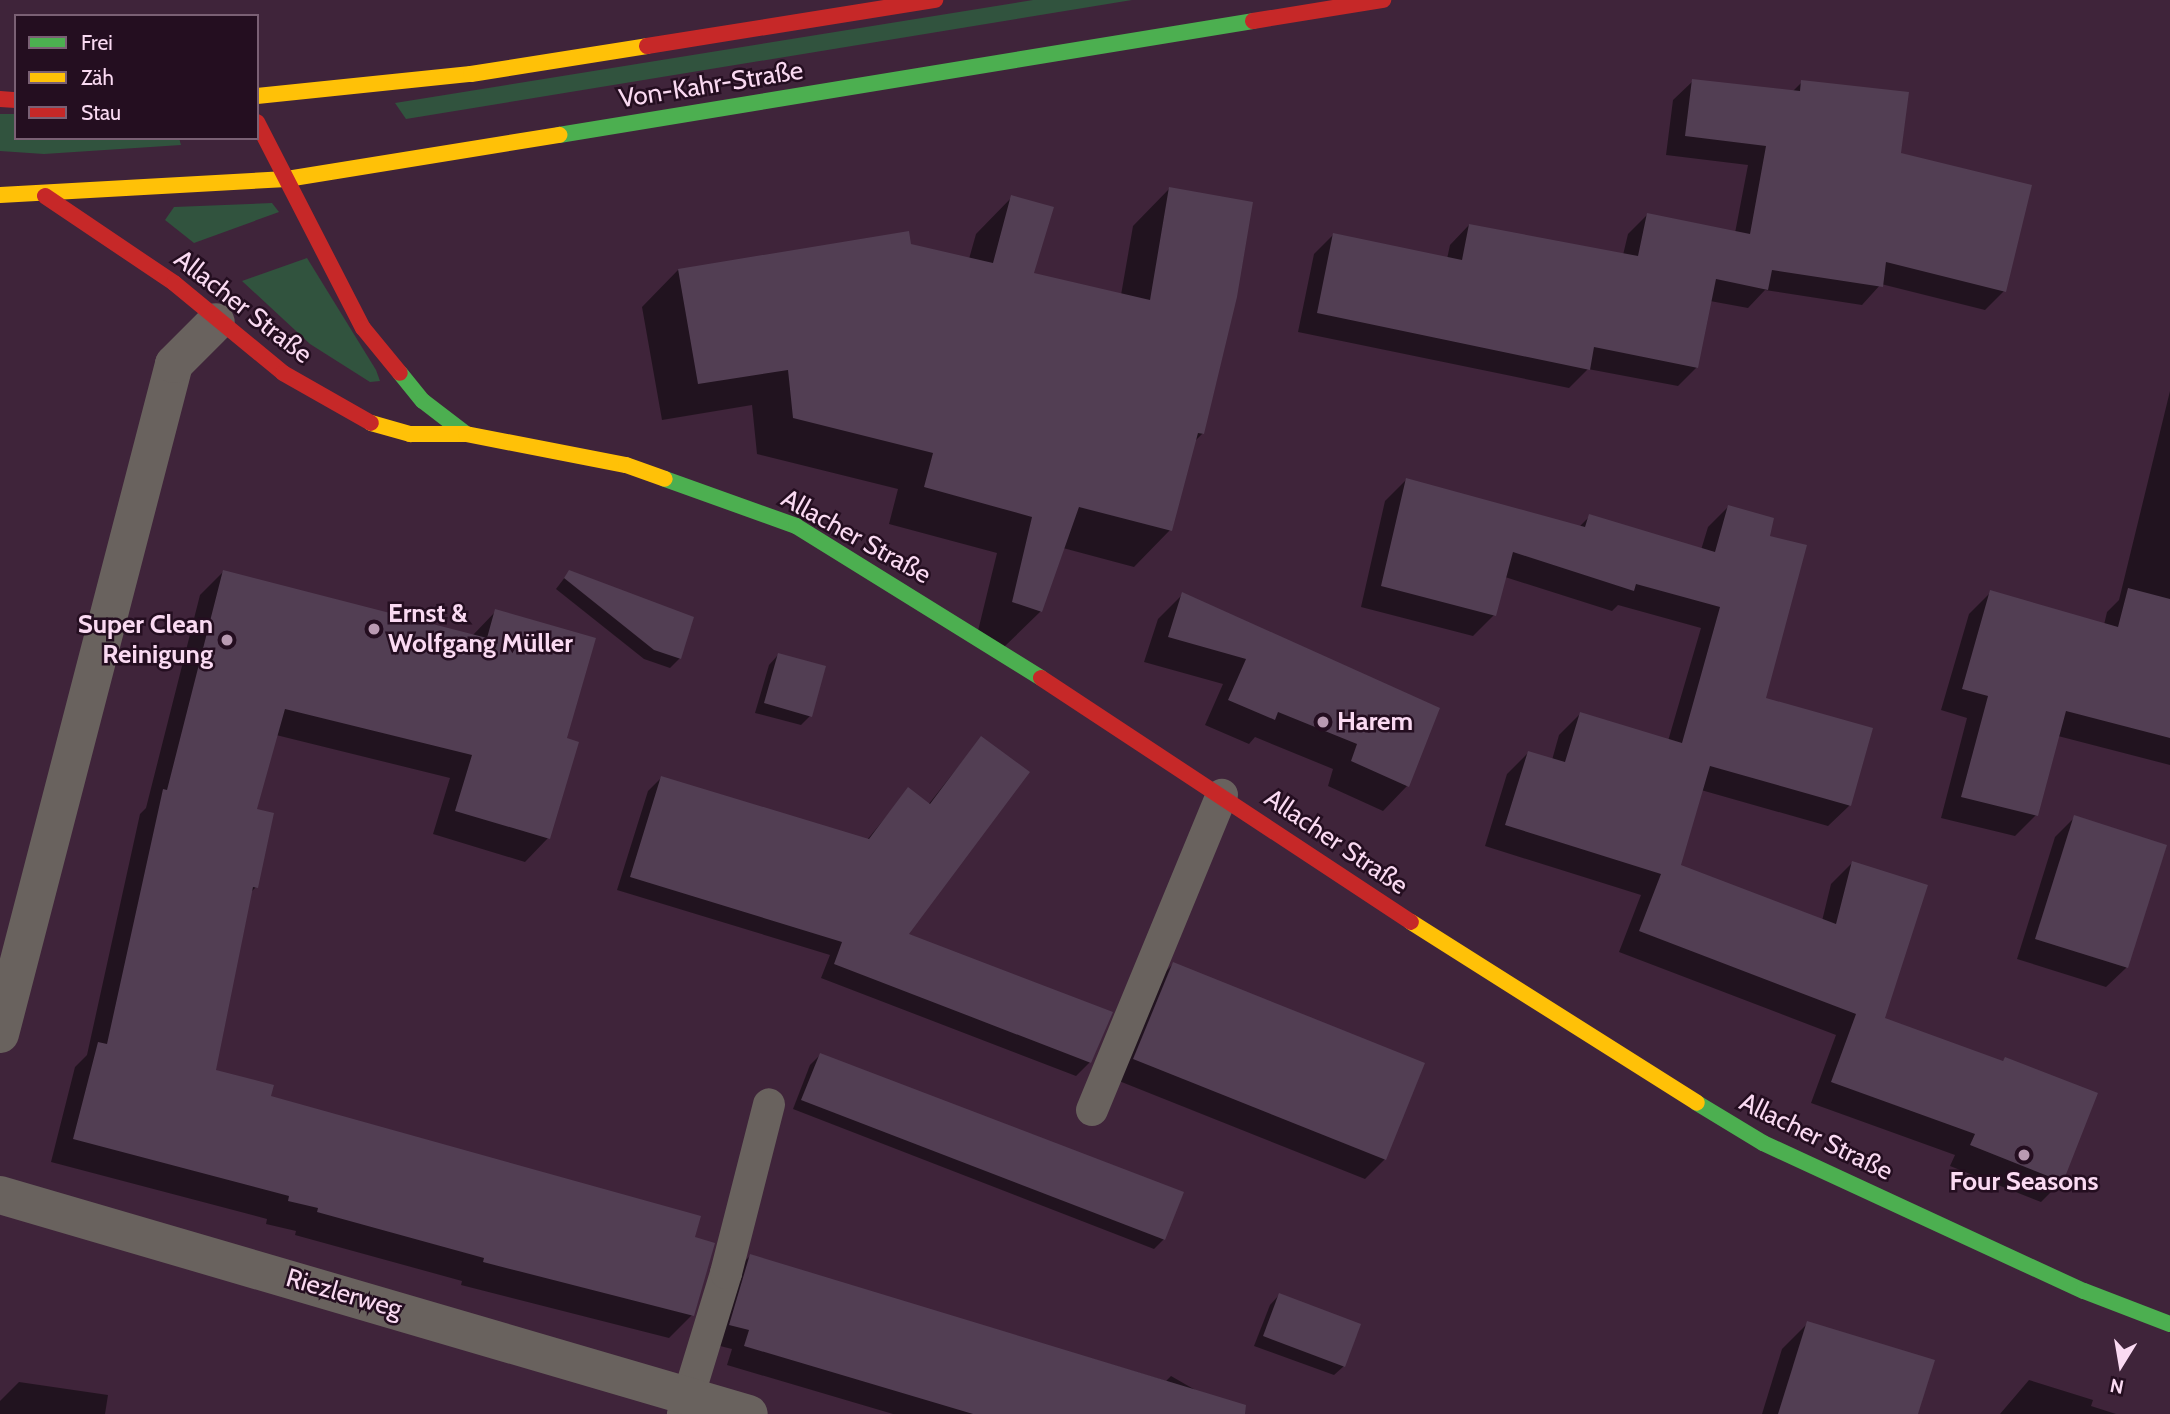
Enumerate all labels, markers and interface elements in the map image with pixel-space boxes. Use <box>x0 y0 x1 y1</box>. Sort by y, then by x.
legend <box>14 14 259 140</box>
text: Frei <box>81 30 113 55</box>
street label: Von-Kahr-Straße <box>617 55 805 115</box>
text: Zäh <box>81 65 114 90</box>
text: Stau <box>81 100 121 125</box>
street label: Allacher Straße <box>168 244 318 370</box>
street label: Allacher Straße <box>776 483 936 591</box>
place label: Ernst & Wolfgang Müller <box>388 598 573 660</box>
place label: Super Clean Reinigung <box>78 609 213 670</box>
marker: Ernst & Wolfgang Müller <box>366 621 382 637</box>
marker: Super Clean Reinigung <box>219 632 235 648</box>
place label: Harem <box>1337 706 1413 738</box>
marker: Harem <box>1315 714 1331 730</box>
street label: Allacher Straße <box>1258 783 1414 901</box>
street label: Allacher Straße <box>1735 1087 1897 1187</box>
marker: Four Seasons <box>2016 1147 2032 1163</box>
place label: Four Seasons <box>1950 1166 2098 1198</box>
street label: Riezlerweg <box>282 1263 406 1325</box>
north arrow <box>2086 1330 2156 1400</box>
text: N <box>2108 1374 2126 1399</box>

